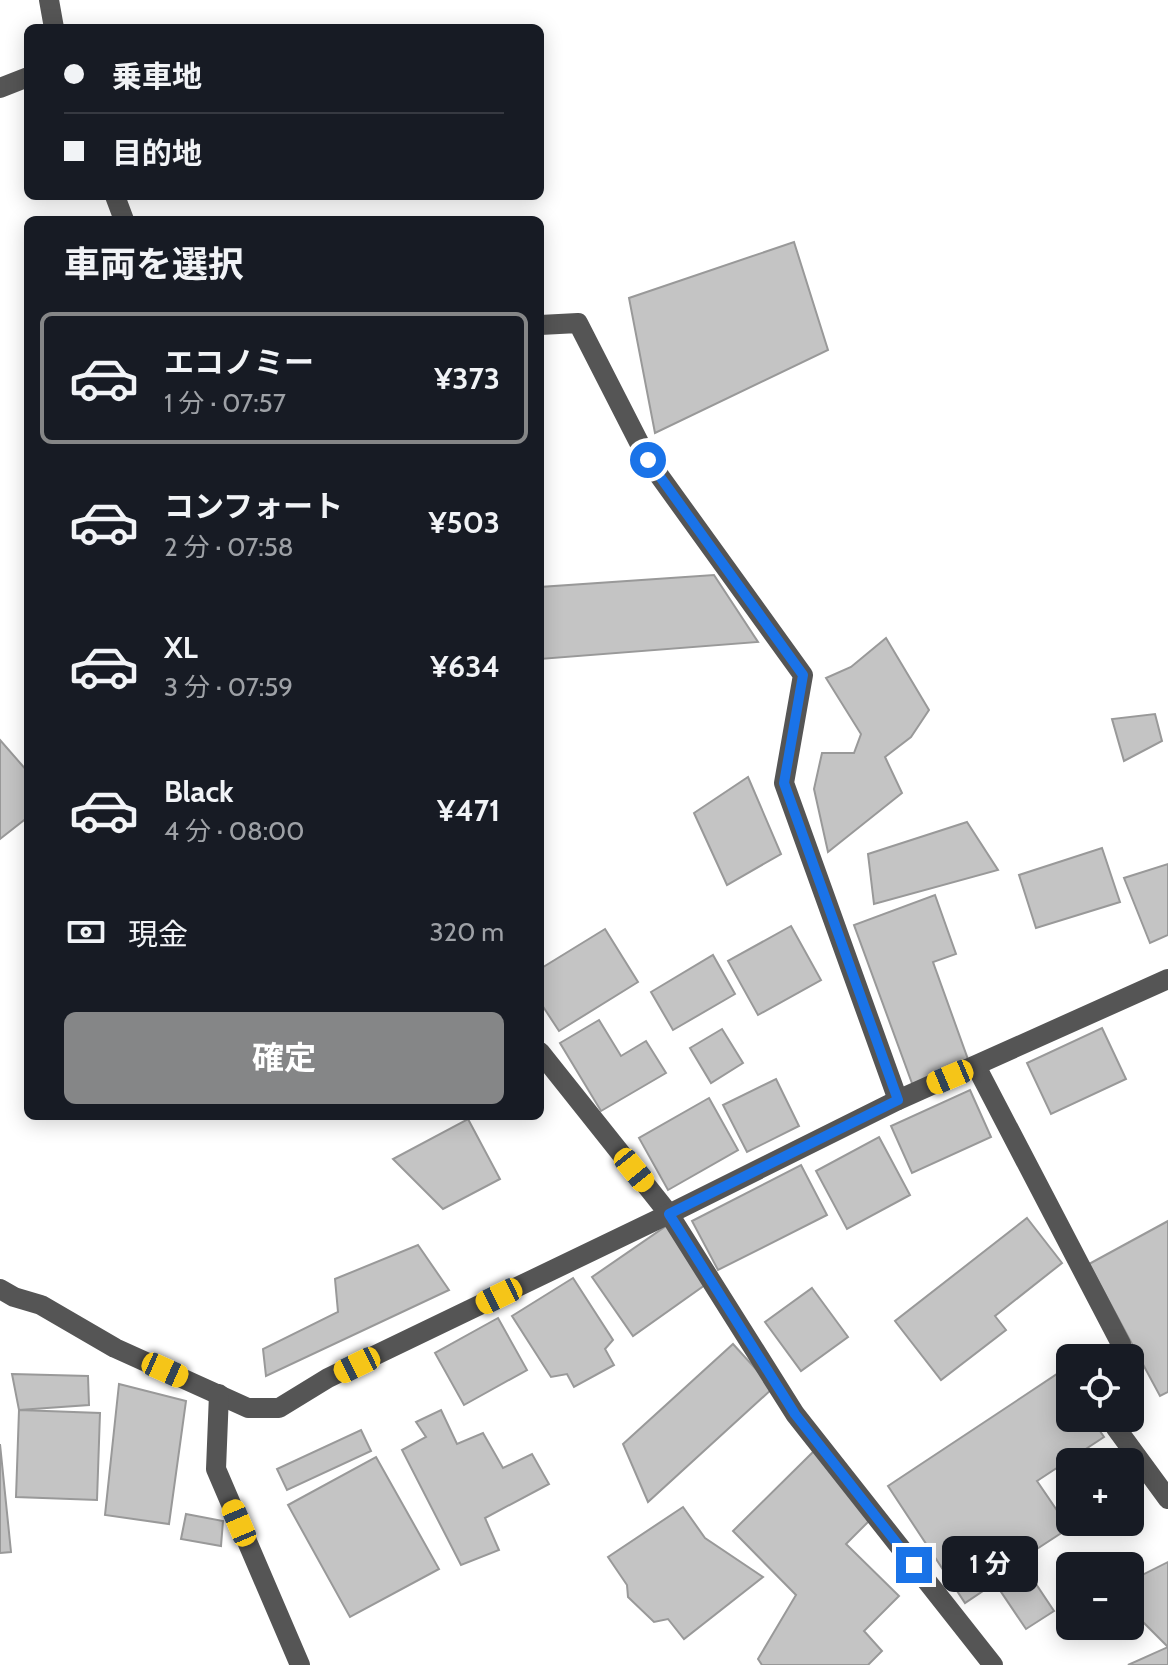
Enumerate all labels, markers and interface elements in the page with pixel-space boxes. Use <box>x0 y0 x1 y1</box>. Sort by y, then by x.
text: 乗車地 <box>112 58 202 95</box>
text: 目的地 <box>112 135 202 172</box>
text: 車両を選択 <box>64 242 244 286</box>
icon: car <box>68 342 140 414</box>
text: エコノミー <box>164 344 314 381</box>
text: ¥373 <box>434 360 500 397</box>
text: 1 分 · 07:57 <box>164 387 286 419</box>
route start <box>630 442 666 478</box>
icon: car <box>68 486 140 558</box>
text: コンフォート <box>164 488 343 525</box>
text: ¥503 <box>428 504 500 541</box>
text: 2 分 · 07:58 <box>164 531 294 563</box>
text: XL <box>164 629 198 666</box>
icon: car <box>68 630 140 702</box>
text: ¥634 <box>430 648 500 685</box>
text: 3 分 · 07:59 <box>164 671 293 703</box>
text: Black <box>164 773 234 810</box>
icon: car <box>68 774 140 846</box>
text: ¥471 <box>437 792 500 829</box>
text: 4 分 · 08:00 <box>164 815 304 847</box>
icon: cash <box>64 910 108 954</box>
text: 現金 <box>128 916 188 953</box>
text: 320 m <box>430 916 504 948</box>
button: 確定 <box>64 1012 504 1104</box>
car <box>923 1057 977 1097</box>
car <box>610 1144 658 1196</box>
car <box>472 1275 526 1317</box>
car <box>330 1344 384 1386</box>
map controls <box>1056 1344 1144 1640</box>
button: locate <box>1056 1344 1144 1432</box>
car <box>138 1349 192 1391</box>
button: + <box>1056 1448 1144 1536</box>
car <box>219 1496 259 1550</box>
callout: 1 分 <box>942 1537 1038 1593</box>
route end <box>896 1547 932 1583</box>
text: 1 分 <box>969 1548 1011 1580</box>
button: − <box>1056 1552 1144 1640</box>

